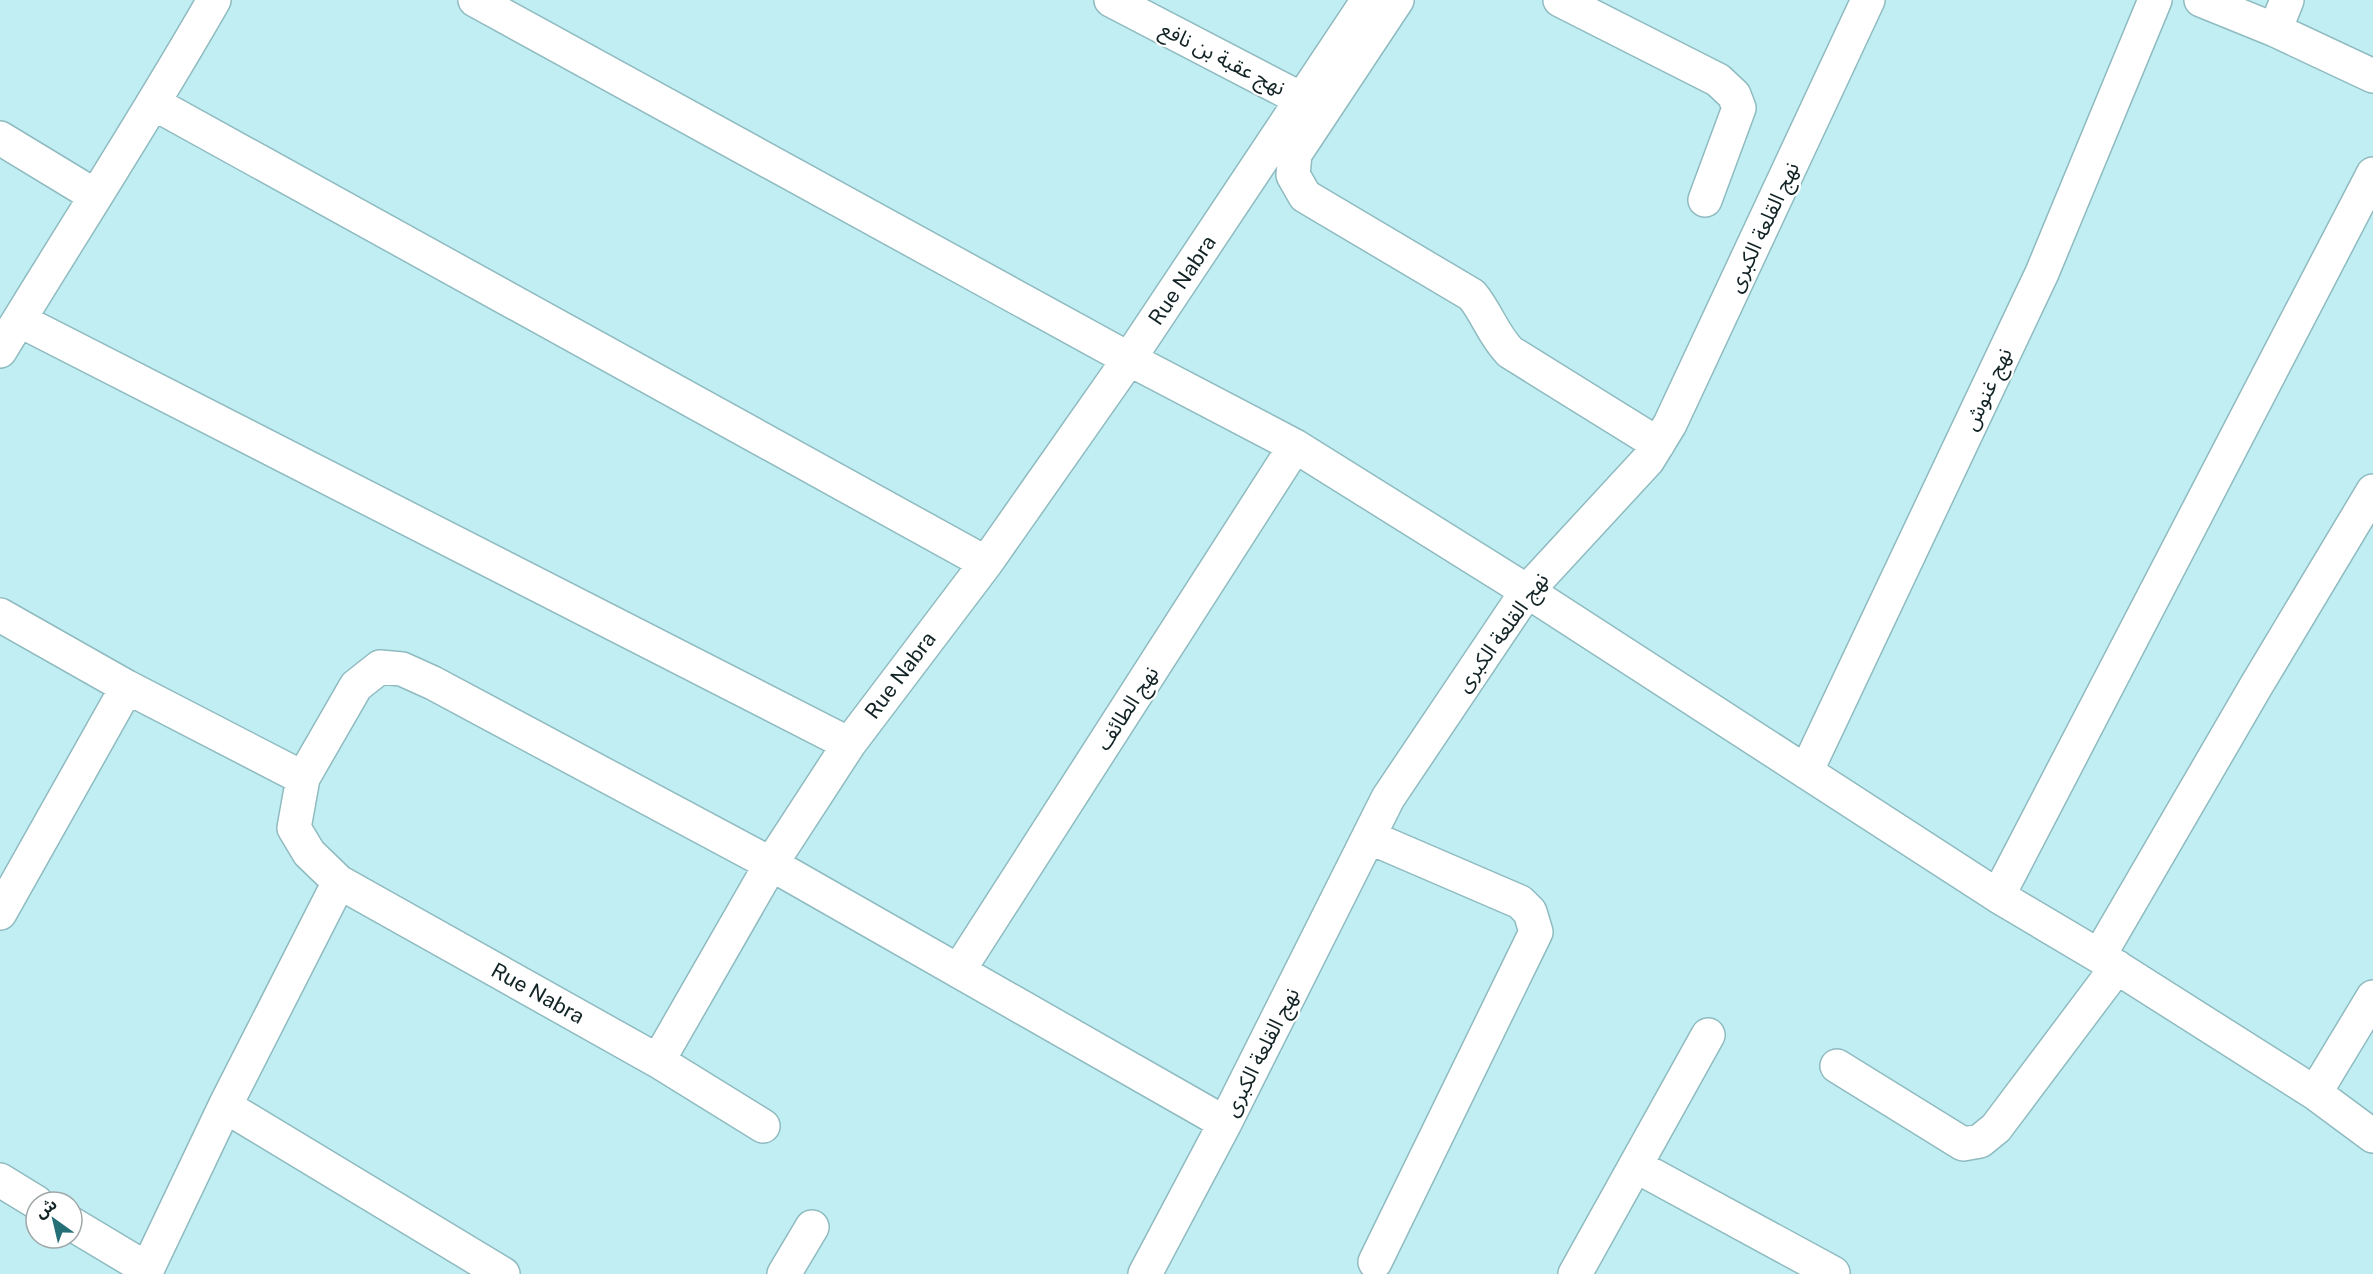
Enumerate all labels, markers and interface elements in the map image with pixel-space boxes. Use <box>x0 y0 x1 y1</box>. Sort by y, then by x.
street label: نهج عقبة بن نافع <box>1155 16 1290 103</box>
street label: نهج القلعة الكبرى <box>1722 158 1807 297</box>
street label: Rue Nabra <box>1143 231 1221 329</box>
street label: نهج غنوش <box>1957 344 2020 435</box>
street label: نهج القلعة الكبرى <box>1450 568 1556 698</box>
street label: Rue Nabra <box>859 627 941 723</box>
street label: نهج الطائف <box>1091 661 1166 756</box>
street label: Rue Nabra <box>487 957 589 1029</box>
street label: نهج القلعة الكبرى <box>1218 983 1307 1122</box>
north arrow <box>24 1190 84 1250</box>
text: ش <box>31 1194 60 1222</box>

